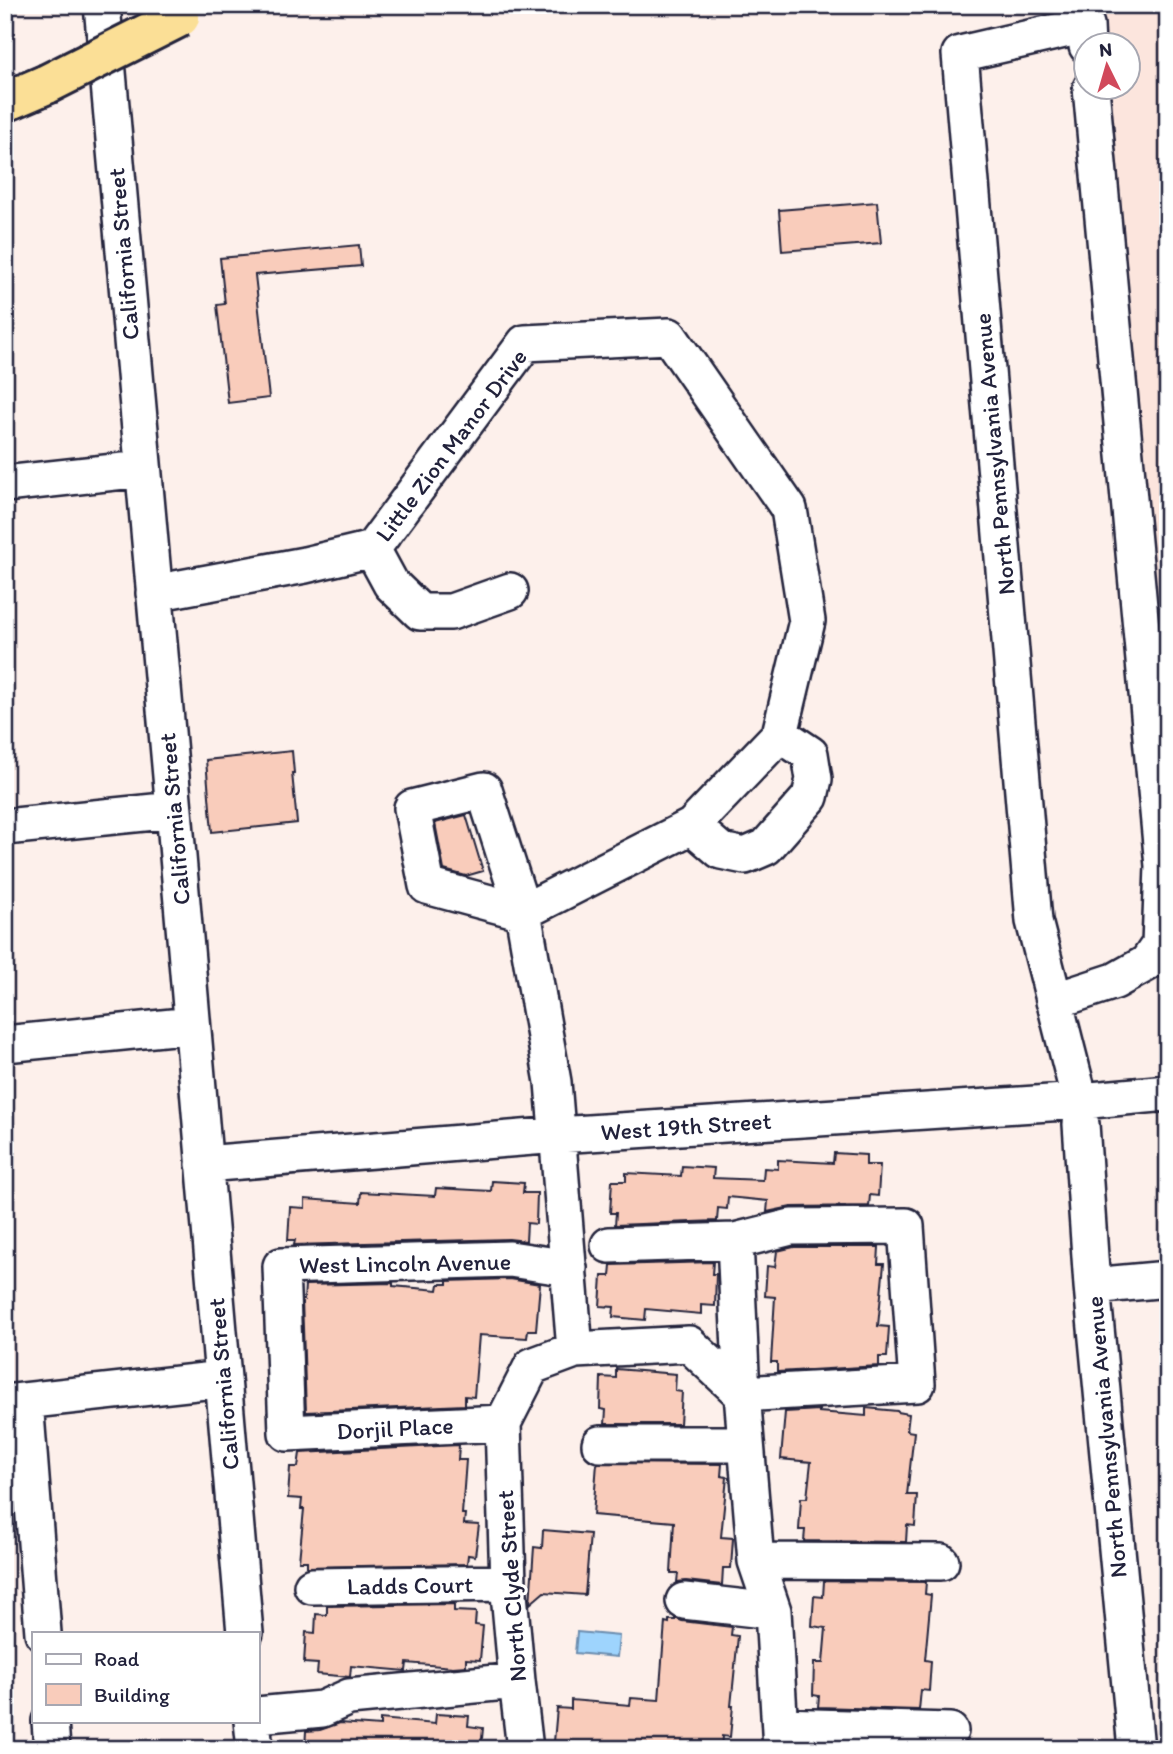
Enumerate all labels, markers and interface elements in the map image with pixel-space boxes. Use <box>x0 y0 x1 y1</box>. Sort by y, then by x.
north arrow <box>1072 32 1142 102</box>
text: N <box>1098 38 1113 62</box>
street label: California Street <box>101 167 145 341</box>
street label: North Pennsylvania Avenue <box>967 312 1021 596</box>
street label: Little Zion Manor Drive <box>369 343 533 547</box>
street label: California Street <box>152 732 196 906</box>
street label: West 19th Street <box>600 1106 772 1146</box>
street label: West Lincoln Avenue <box>299 1247 511 1279</box>
street label: North Pennsylvania Avenue <box>1079 1295 1133 1579</box>
street label: California Street <box>201 1297 245 1471</box>
street label: Dorjil Place <box>336 1410 454 1446</box>
street label: North Clyde Street <box>490 1489 532 1683</box>
street label: Ladds Court <box>347 1569 473 1601</box>
legend <box>32 1632 259 1722</box>
text: Road <box>94 1646 140 1671</box>
text: Building <box>94 1682 170 1707</box>

